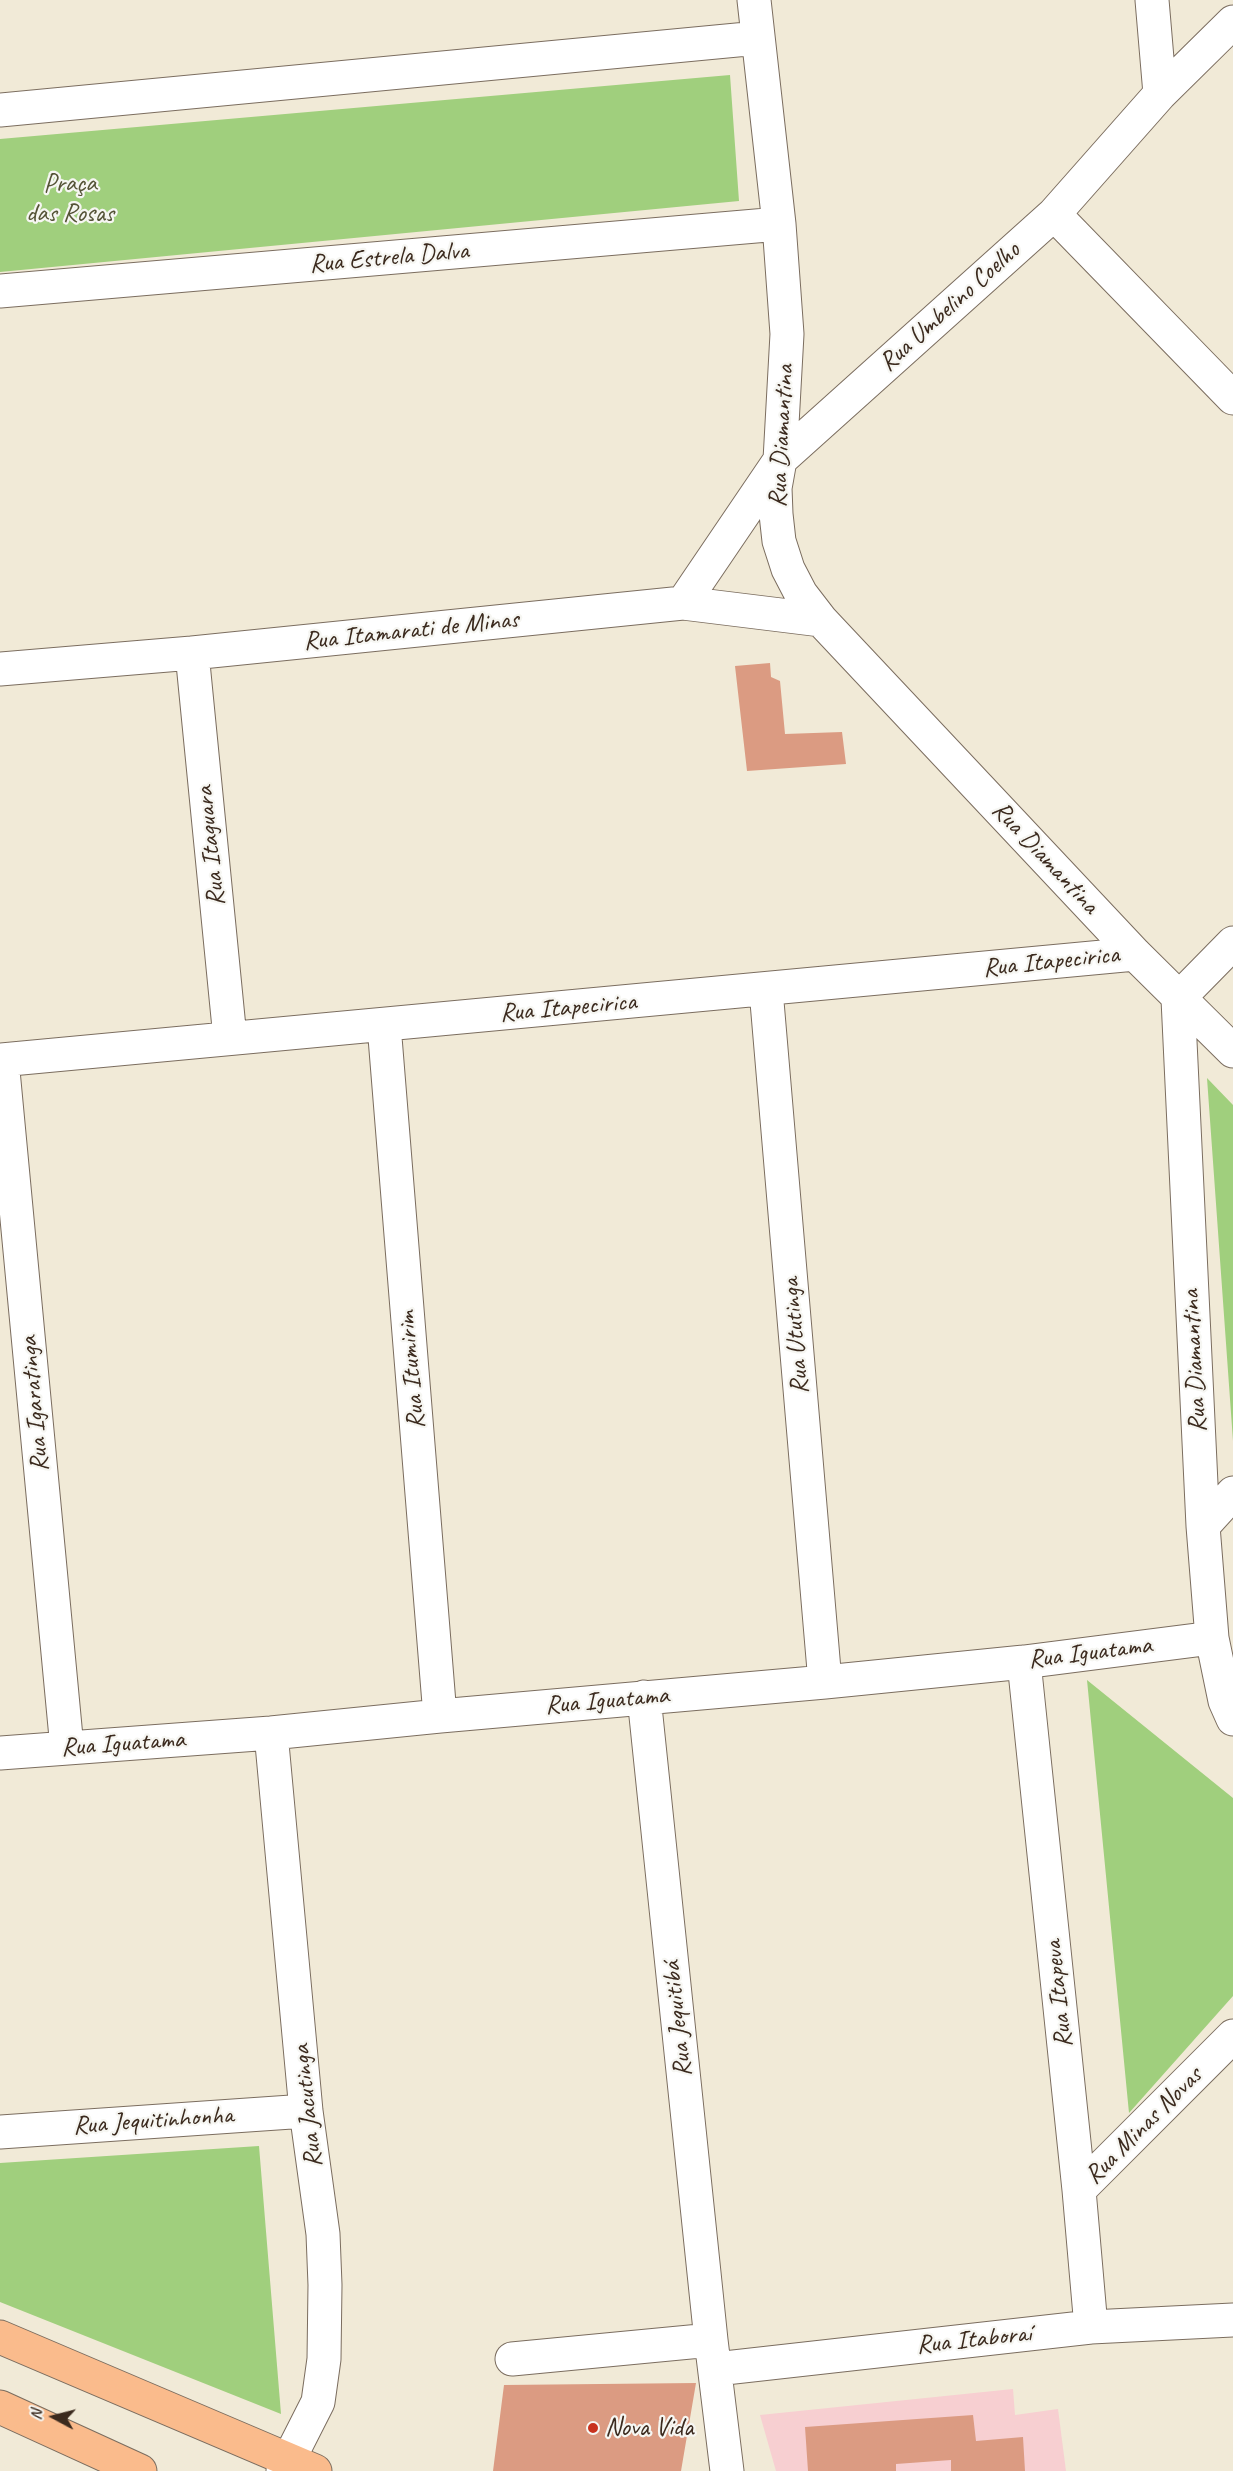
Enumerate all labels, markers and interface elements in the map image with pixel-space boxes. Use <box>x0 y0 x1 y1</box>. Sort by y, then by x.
park label: Praça das Rosas <box>26 168 114 230</box>
street label: Rua Estrela Dalva <box>308 235 470 281</box>
street label: Rua Umbelino Coelho <box>873 236 1027 378</box>
street label: Rua Diamantina <box>763 364 801 508</box>
street label: Rua Itamarati de Minas <box>302 604 520 658</box>
street label: Rua Itaguara <box>189 785 233 907</box>
street label: Rua Diamantina <box>985 795 1105 921</box>
street label: Rua Itapecirica <box>981 939 1121 985</box>
street label: Rua Itapecirica <box>498 986 638 1030</box>
street label: Rua Ututinga <box>775 1277 817 1395</box>
street label: Rua Diamantina <box>1176 1289 1214 1433</box>
street label: Rua Itumirim <box>391 1310 433 1430</box>
street label: Rua Igaratinga <box>14 1335 56 1473</box>
street label: Rua Iguatama <box>1026 1630 1154 1676</box>
street label: Rua Iguatama <box>544 1680 670 1722</box>
street label: Rua Iguatama <box>60 1724 186 1764</box>
street label: Rua Itapeva <box>1038 1939 1080 2049</box>
street label: Rua Jequitibá <box>656 1960 700 2078</box>
street label: Rua Jacutinga <box>286 2043 330 2169</box>
street label: Rua Minas Novas <box>1079 2061 1209 2191</box>
street label: Rua Jequitinhonha <box>72 2100 234 2142</box>
street label: Rua Itaboraí <box>915 2318 1033 2362</box>
north arrow <box>24 2387 84 2447</box>
text: N <box>26 2409 47 2421</box>
place label: Nova Vida <box>605 2412 693 2444</box>
marker: Nova Vida <box>586 2421 600 2435</box>

